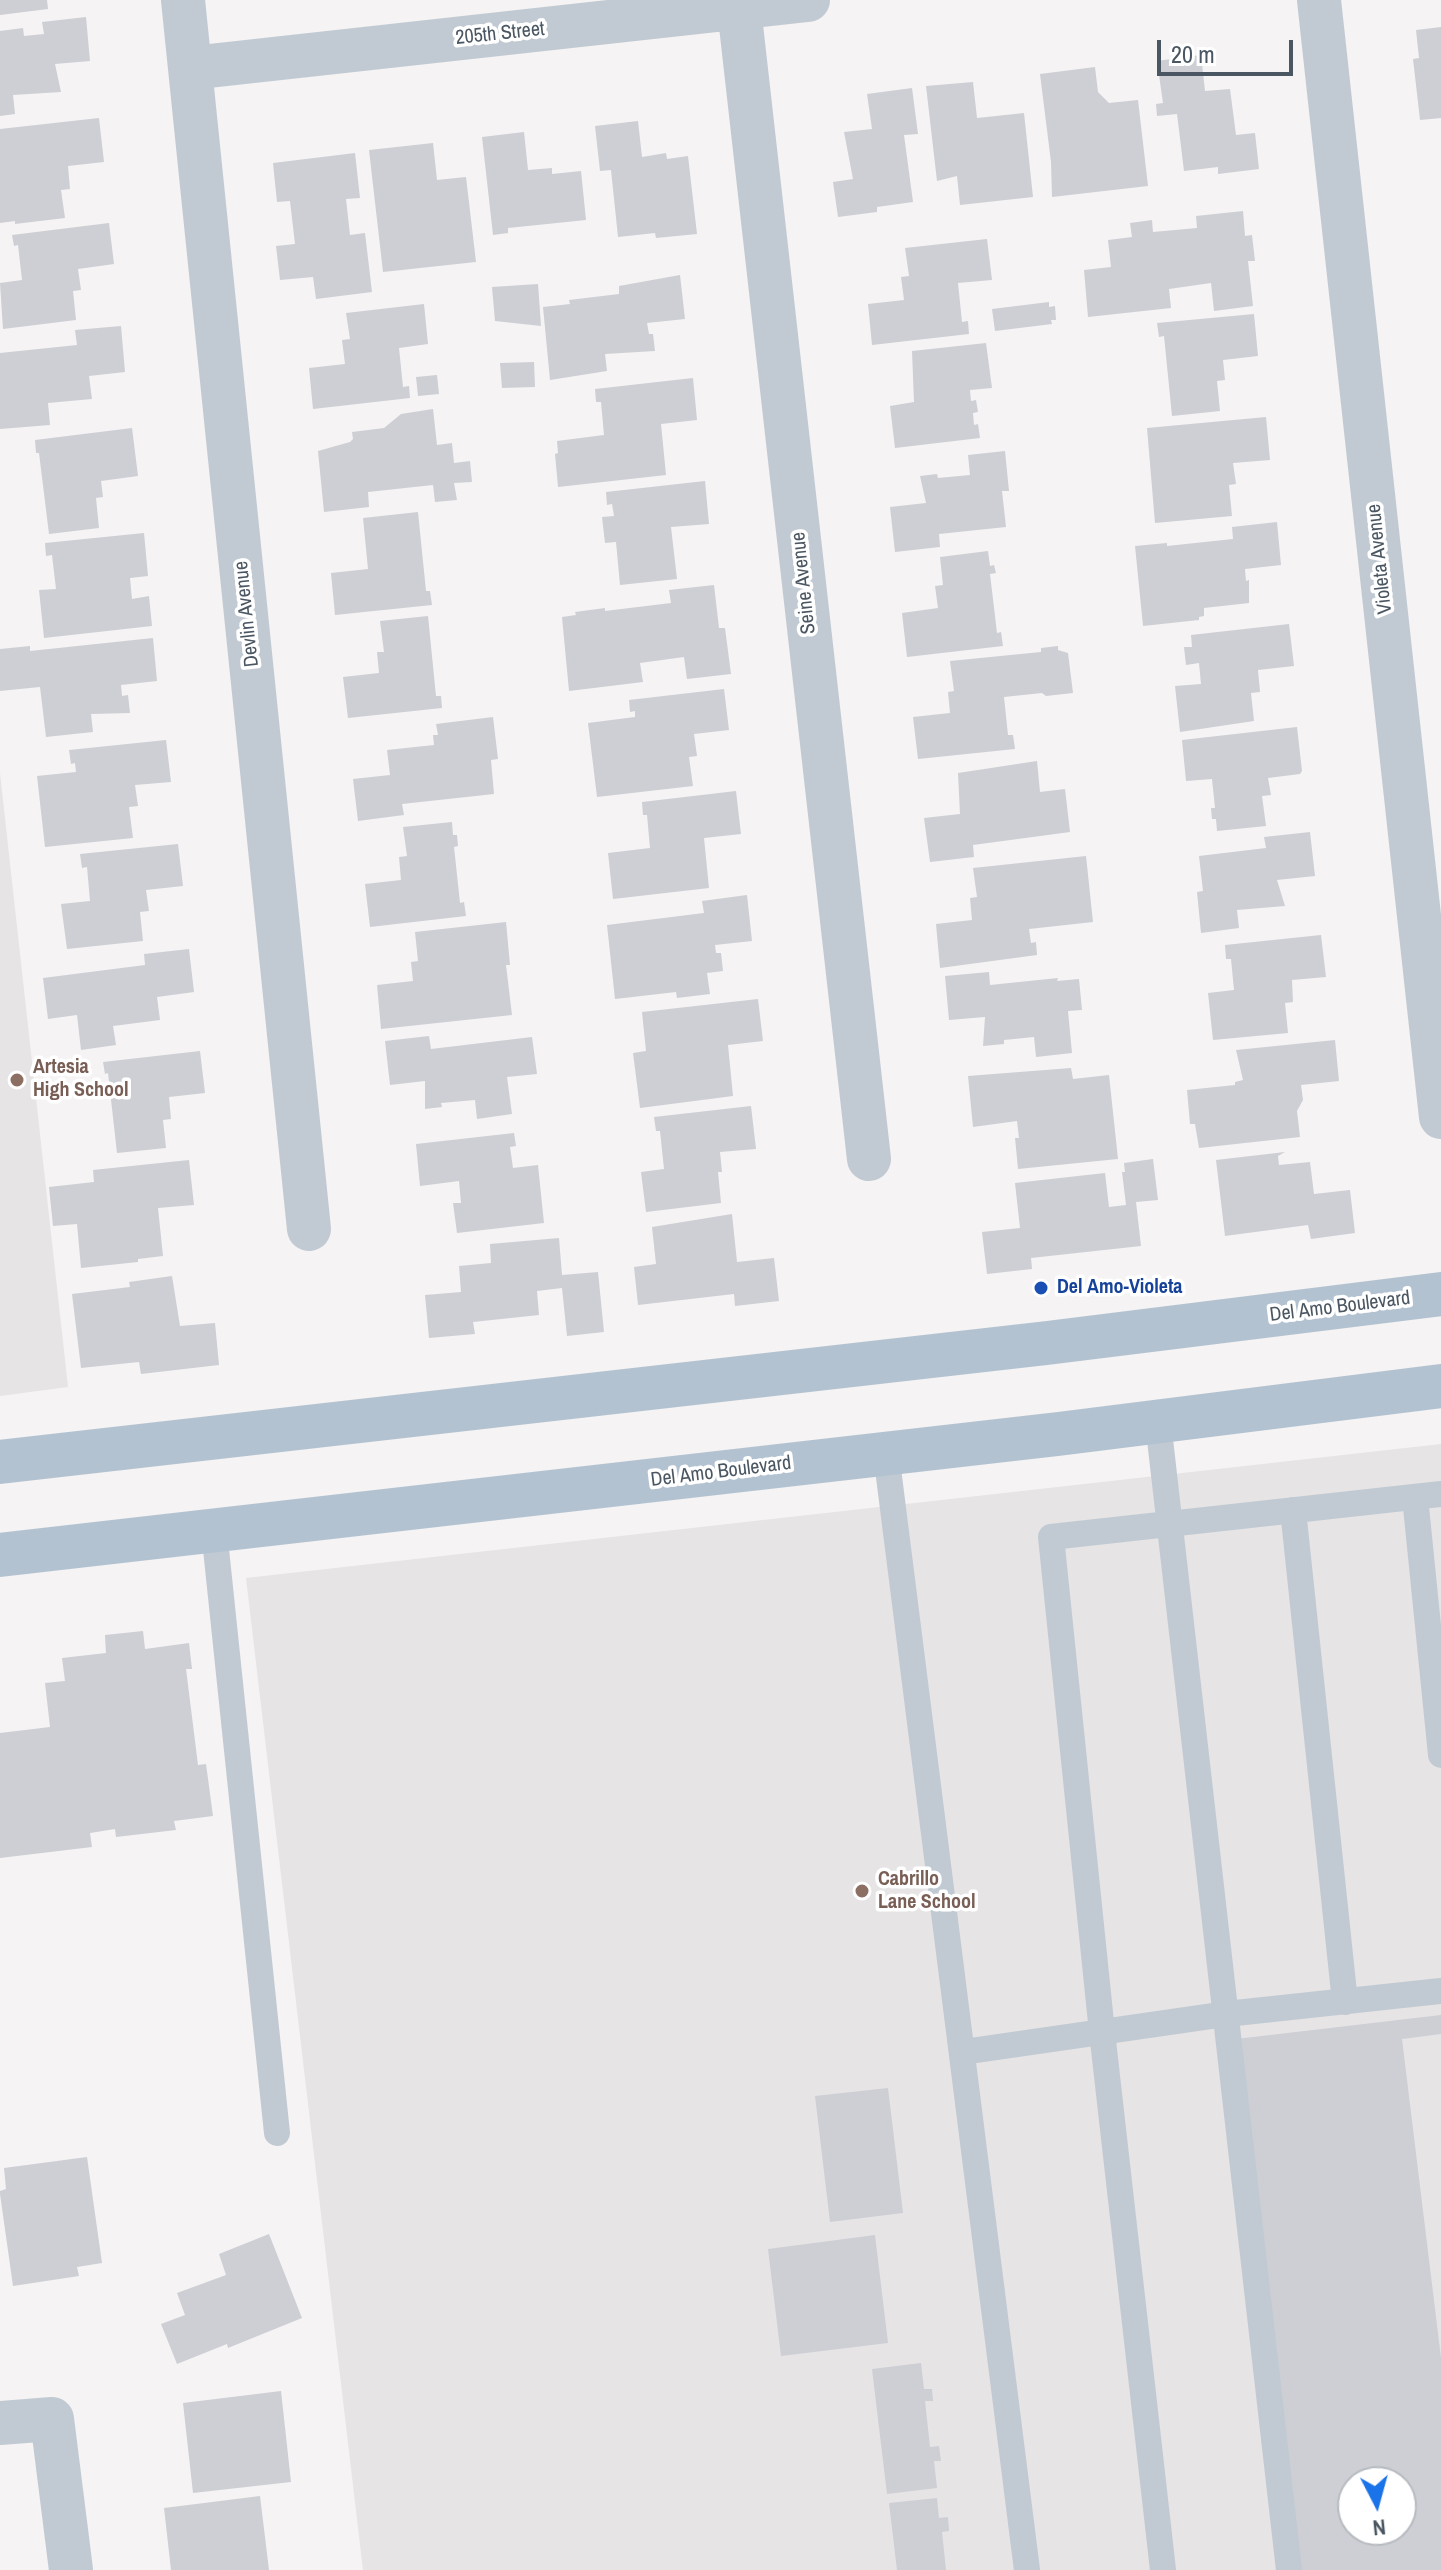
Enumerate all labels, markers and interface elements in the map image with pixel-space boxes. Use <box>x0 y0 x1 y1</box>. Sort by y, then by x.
street label: 205th Street <box>454 17 546 51</box>
scale bar <box>1161 24 1297 74</box>
text: 20 m <box>1171 38 1215 70</box>
street label: Violeta Avenue <box>1362 503 1398 615</box>
street label: Seine Avenue <box>787 531 821 635</box>
street label: Devlin Avenue <box>230 560 264 668</box>
place label: Artesia High School <box>33 1056 129 1103</box>
marker: Artesia High School <box>8 1071 26 1089</box>
place label: Del Amo-Violeta <box>1057 1276 1182 1300</box>
marker: Del Amo-Violeta <box>1032 1279 1050 1297</box>
street label: Del Amo Boulevard <box>1268 1286 1412 1328</box>
street label: Del Amo Boulevard <box>649 1451 793 1493</box>
place label: Cabrillo Lane School <box>878 1868 976 1915</box>
marker: Cabrillo Lane School <box>853 1882 871 1900</box>
north arrow <box>1337 2466 1417 2546</box>
text: N <box>1371 2512 1387 2543</box>

